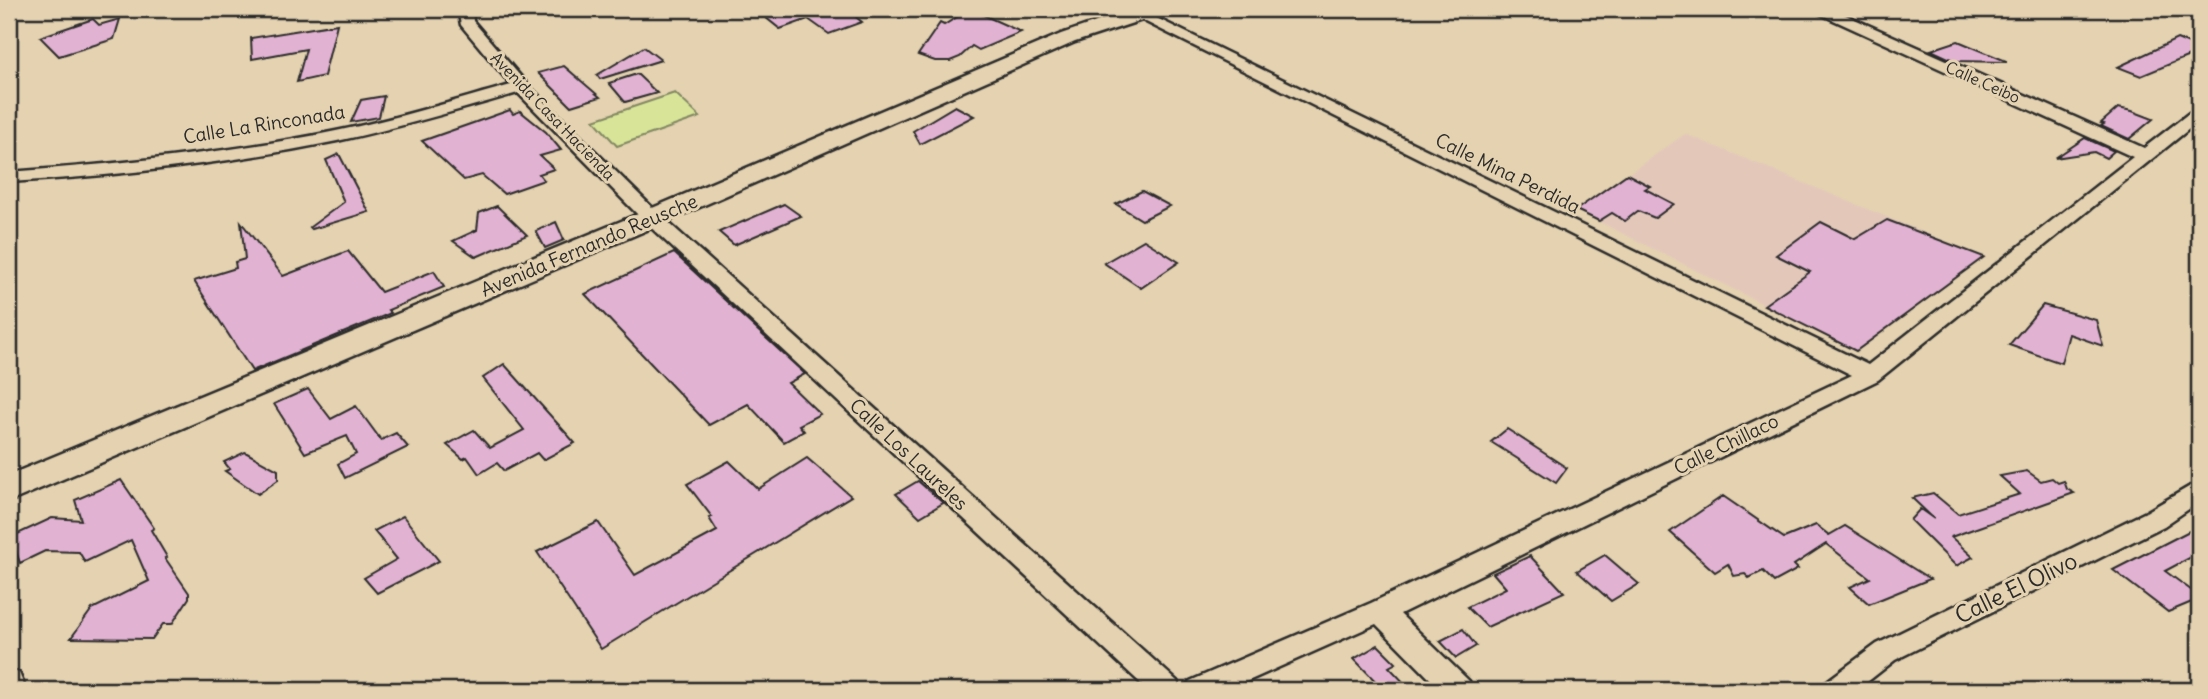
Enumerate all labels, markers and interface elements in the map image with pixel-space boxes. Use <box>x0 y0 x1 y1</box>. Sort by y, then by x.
street label: Avenida Casa Hacienda <box>487 48 619 184</box>
street label: Calle Ceibo <box>1943 57 2023 107</box>
street label: Calle La Rinconada <box>181 99 347 149</box>
street label: Calle Mina Perdida <box>1432 128 1585 219</box>
street label: Avenida Fernando Reusche <box>477 188 701 302</box>
street label: Calle Los Laureles <box>845 393 973 515</box>
street label: Calle Chillaco <box>1670 408 1782 480</box>
street label: Calle El Olivo <box>1950 545 2082 630</box>

